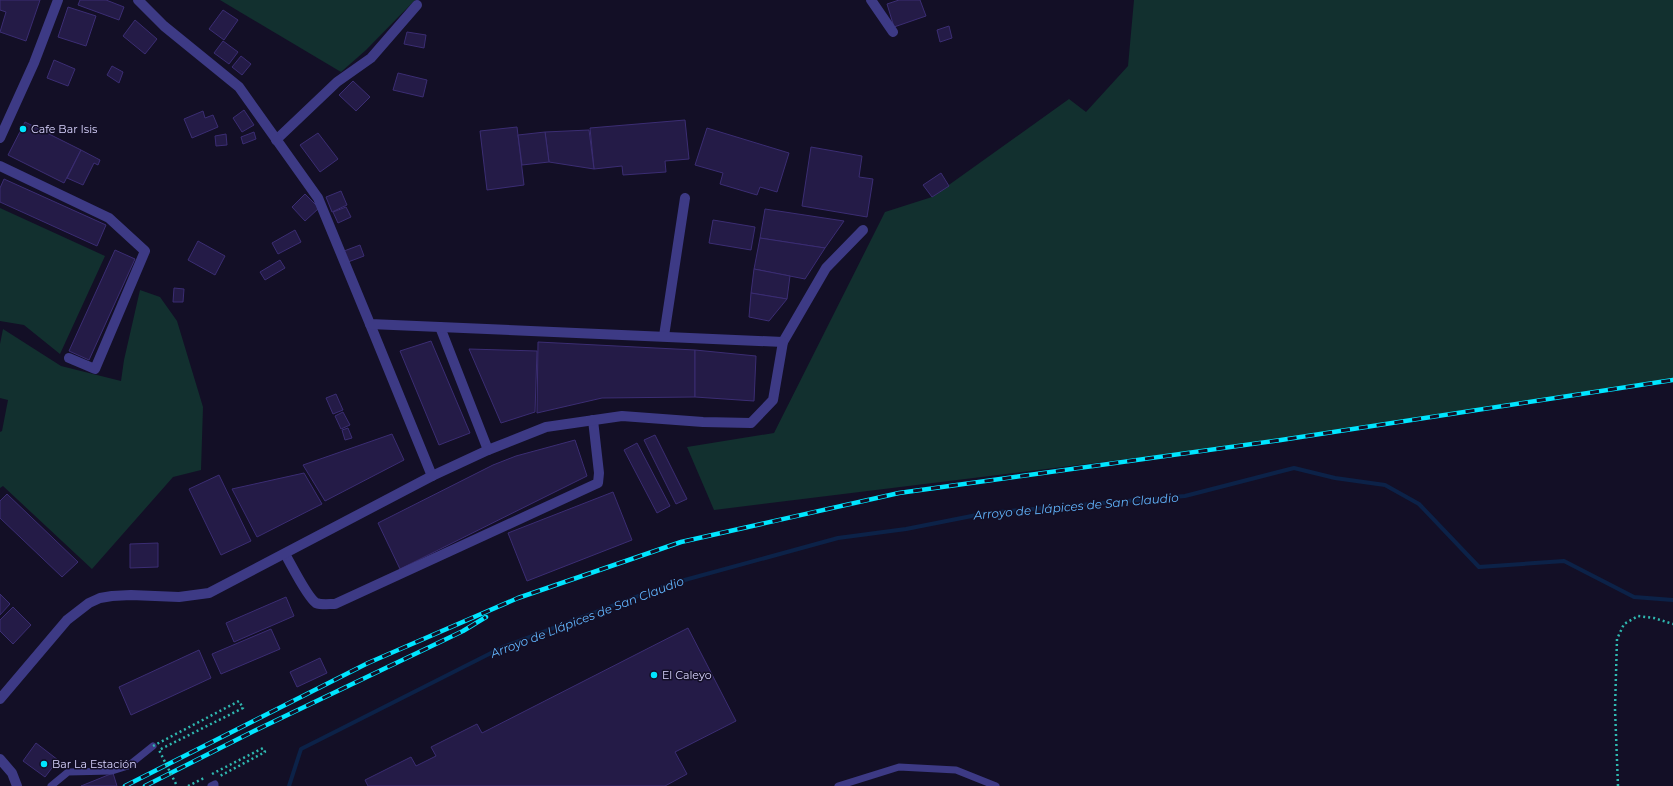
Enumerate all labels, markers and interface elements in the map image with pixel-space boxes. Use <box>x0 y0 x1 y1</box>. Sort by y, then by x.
place label: Cafe Bar Isis <box>31 122 98 136</box>
marker: Cafe Bar Isis <box>18 124 28 134</box>
water label: Arroyo de Llápices de San Claudio <box>972 490 1180 523</box>
water label: Arroyo de Llápices de San Claudio <box>487 573 686 661</box>
place label: El Caleyo <box>662 668 712 682</box>
marker: El Caleyo <box>649 670 659 680</box>
place label: Bar La Estación <box>52 757 137 771</box>
marker: Bar La Estación <box>39 759 49 769</box>

